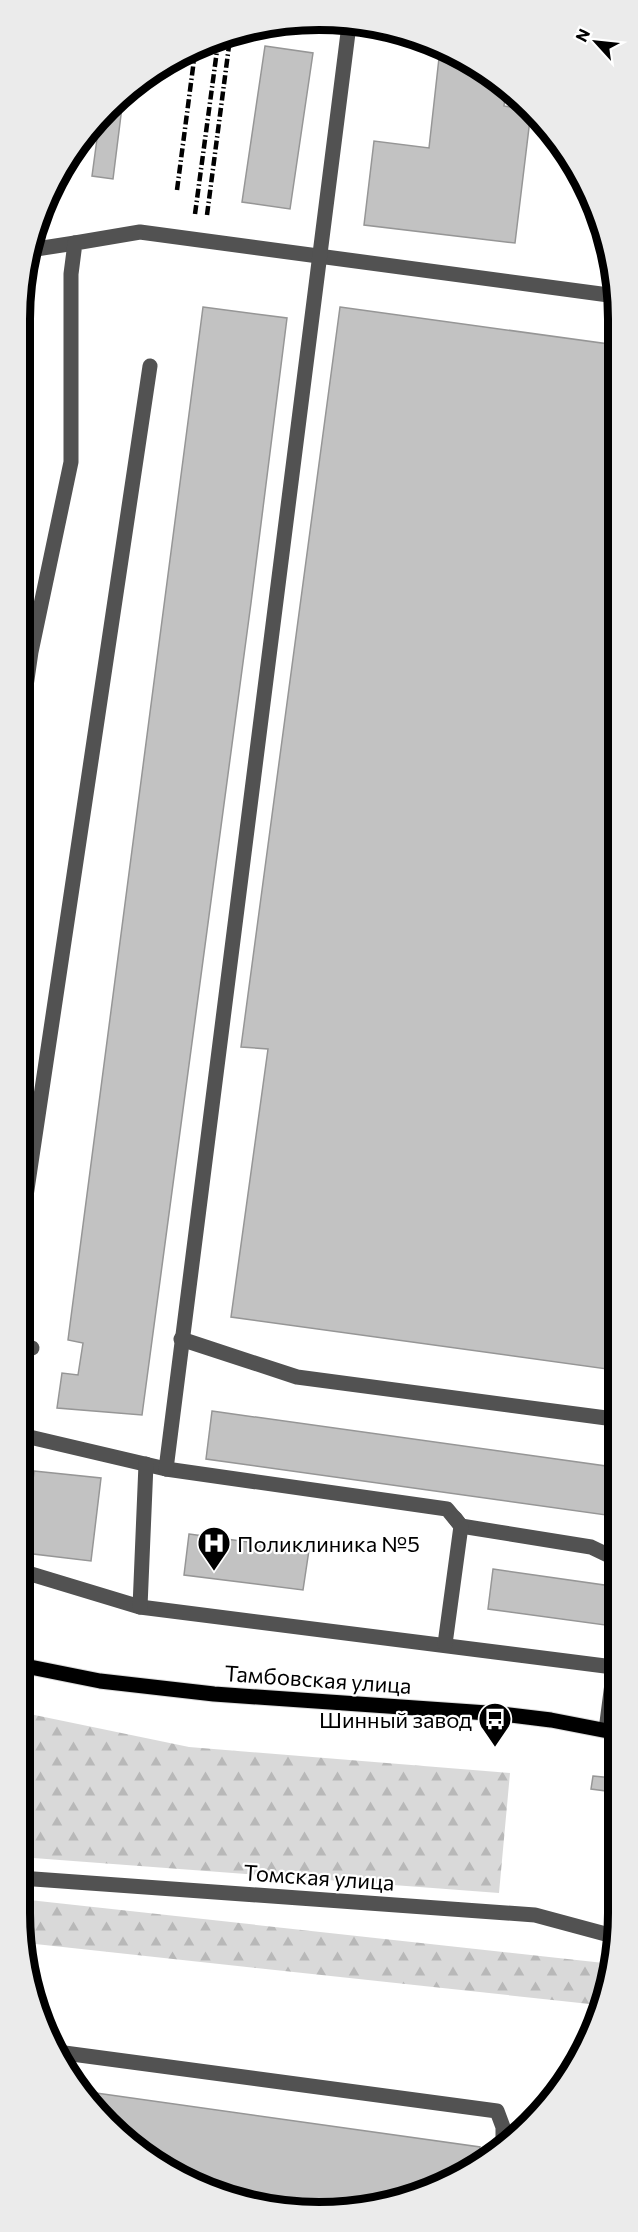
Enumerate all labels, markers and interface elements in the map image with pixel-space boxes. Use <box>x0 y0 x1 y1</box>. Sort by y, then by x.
north arrow <box>566 12 626 72</box>
text: N <box>571 25 593 45</box>
hospital icon: Поликлиника №5 <box>196 1525 232 1572</box>
place label: Поликлиника №5 <box>237 1530 420 1557</box>
street label: Тамбовская улица <box>224 1659 412 1699</box>
bus stop icon: Шинный завод <box>477 1701 513 1748</box>
place label: Шинный завод <box>319 1706 472 1733</box>
street label: Томская улица <box>243 1858 395 1896</box>

